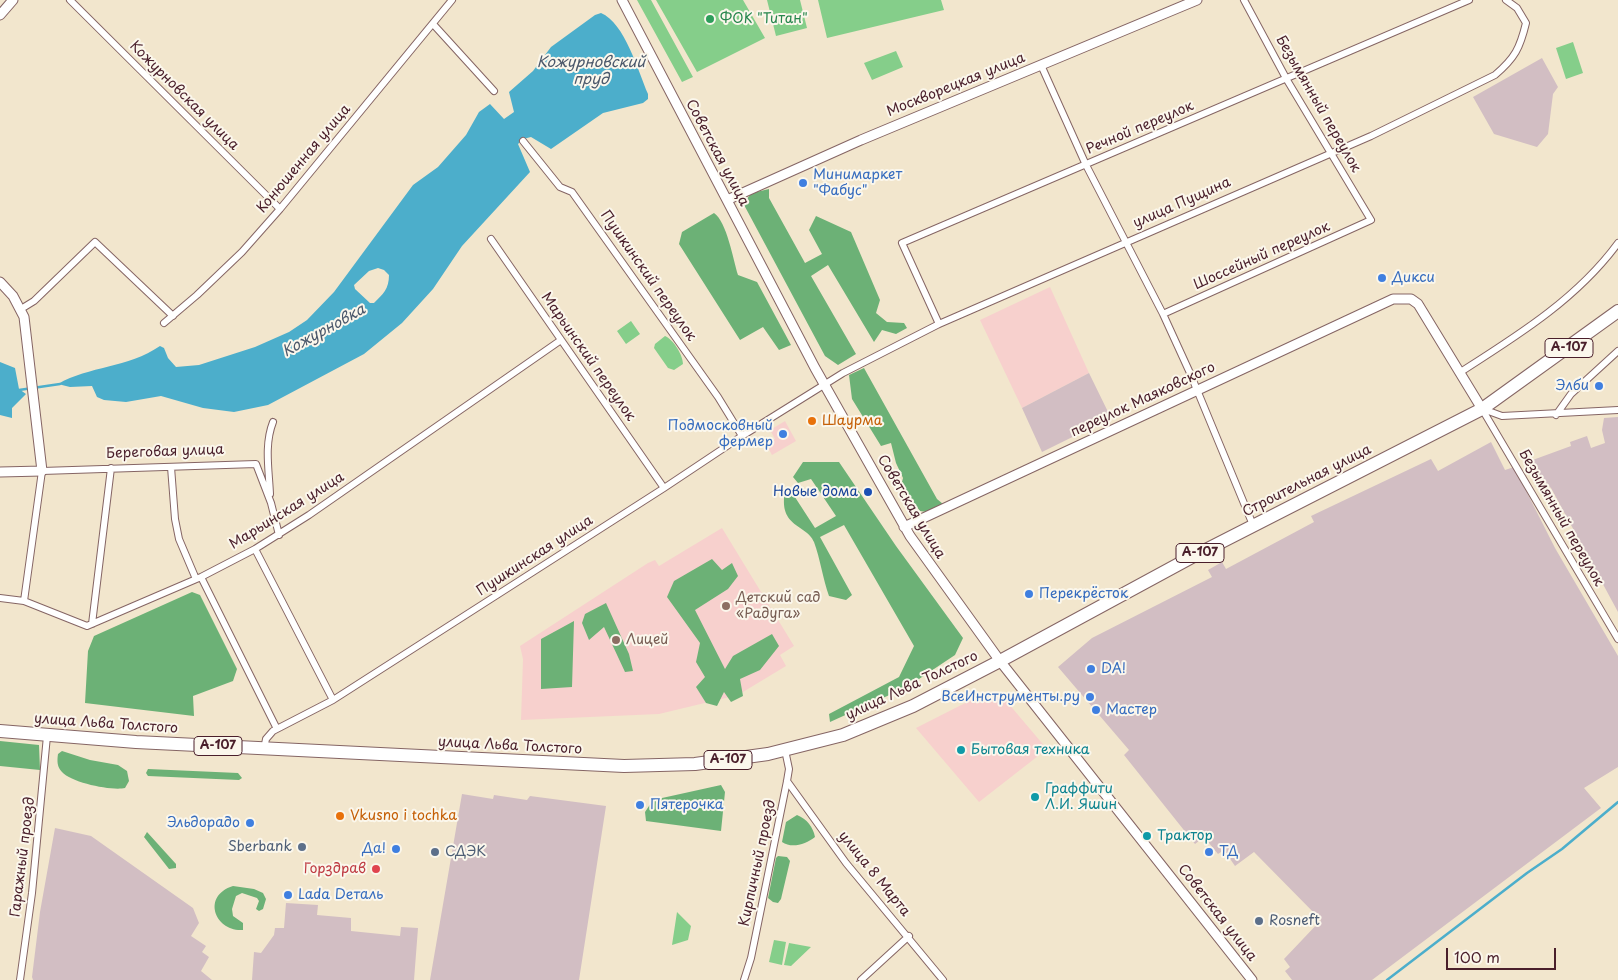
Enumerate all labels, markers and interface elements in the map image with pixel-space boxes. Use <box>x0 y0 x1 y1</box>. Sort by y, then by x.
place label: ФОК "Титан" <box>720 11 808 27</box>
marker: ФОК "Титан" <box>704 13 716 25</box>
street label: Безымянный переулок <box>1272 33 1364 175</box>
street label: Кожурновская улица <box>126 38 242 154</box>
street label: Москворецкая улица <box>884 50 1028 120</box>
water label: Кожурновский пруд <box>537 54 645 89</box>
street label: Советская улица <box>682 97 752 209</box>
street label: Речной переулок <box>1084 98 1196 158</box>
street label: Конюшенная улица <box>254 101 354 217</box>
place label: Минимаркет "Фабус" <box>813 167 902 200</box>
street label: улица Пущина <box>1131 174 1233 232</box>
marker: Минимаркет "Фабус" <box>797 177 809 189</box>
street label: Пушкинский переулок <box>597 208 699 344</box>
street label: Шоссейный переулок <box>1191 218 1333 294</box>
place label: Дикси <box>1392 270 1435 286</box>
marker: Дикси <box>1376 272 1388 284</box>
street label: Марьинский переулок <box>537 290 639 424</box>
water label: Кожурновка <box>279 301 369 361</box>
road number: А-107 <box>1545 338 1593 358</box>
street label: переулок Маяковского <box>1068 359 1218 441</box>
place label: Элби <box>1556 378 1589 394</box>
marker: Элби <box>1593 380 1605 392</box>
place label: Шаурма <box>822 413 882 429</box>
marker: Шаурма <box>806 415 818 427</box>
place label: Подмосковный фермер <box>668 418 773 451</box>
marker: Подмосковный фермер <box>777 428 789 440</box>
street label: Строительная улица <box>1240 441 1374 521</box>
street label: Береговая улица <box>106 442 224 462</box>
street label: Безымянный переулок <box>1515 447 1607 589</box>
street label: Советская улица <box>873 452 949 562</box>
street label: Марьинская улица <box>226 469 348 553</box>
place label: Новые дома <box>773 484 858 500</box>
marker: Новые дома <box>862 486 874 498</box>
street label: Пушкинская улица <box>474 512 596 600</box>
road number: А-107 <box>1176 544 1224 562</box>
place label: Перекрёсток <box>1039 586 1128 602</box>
marker: Перекрёсток <box>1023 588 1035 600</box>
place label: Детский сад «Радуга» <box>736 590 821 622</box>
marker: Детский сад «Радуга» <box>720 600 732 612</box>
place label: Лицей <box>626 632 669 648</box>
marker: Лицей <box>610 634 622 646</box>
street label: улица Льва Толстого <box>843 648 981 724</box>
place label: DA! <box>1101 661 1126 677</box>
marker: DA! <box>1085 663 1097 675</box>
place label: ВсеИнструменты.ру <box>941 689 1080 705</box>
marker: ВсеИнструменты.ру <box>1084 691 1096 703</box>
place label: Мастер <box>1106 702 1157 718</box>
marker: Мастер <box>1090 704 1102 716</box>
street label: улица Льва Толстого <box>33 711 179 737</box>
street label: улица Льва Толстого <box>438 734 582 758</box>
road number: А-107 <box>194 736 242 756</box>
place label: Бытовая техника <box>971 742 1090 758</box>
marker: Бытовая техника <box>955 744 967 756</box>
road number: А-107 <box>704 750 752 770</box>
place label: Граффити Л.И. Яшин <box>1045 781 1117 814</box>
marker: Граффити Л.И. Яшин <box>1029 791 1041 803</box>
street label: Гаражный проезд <box>7 796 39 918</box>
place label: Пятерочка <box>650 797 724 813</box>
street label: Кирпичный проезд <box>736 798 780 928</box>
marker: Пятерочка <box>634 799 646 811</box>
place label: Vkusno i tochka <box>350 808 457 824</box>
marker: Vkusno i tochka <box>334 810 346 822</box>
place label: Эльдорадо <box>167 815 240 831</box>
marker: Эльдорадо <box>244 817 256 829</box>
street label: улица 8 Марта <box>834 828 914 920</box>
place label: Трактор <box>1157 828 1213 844</box>
marker: Трактор <box>1141 830 1153 842</box>
place label: Sberbank <box>228 839 292 855</box>
marker: Sberbank <box>296 841 308 853</box>
place label: Да! <box>362 841 386 857</box>
marker: Да! <box>390 843 402 855</box>
place label: СДЭК <box>445 844 486 860</box>
place label: ТД <box>1219 844 1238 860</box>
marker: СДЭК <box>429 846 441 858</box>
marker: ТД <box>1203 846 1215 858</box>
place label: Горздрав <box>304 861 366 877</box>
street label: Советская улица <box>1174 861 1260 965</box>
marker: Горздрав <box>370 863 382 875</box>
place label: Lada Dеталь <box>298 887 383 903</box>
marker: Lada Dеталь <box>282 889 294 901</box>
place label: Rosneft <box>1269 913 1320 929</box>
marker: Rosneft <box>1253 915 1265 927</box>
scale bar <box>1448 938 1558 970</box>
text: 100 m <box>1454 945 1500 968</box>

